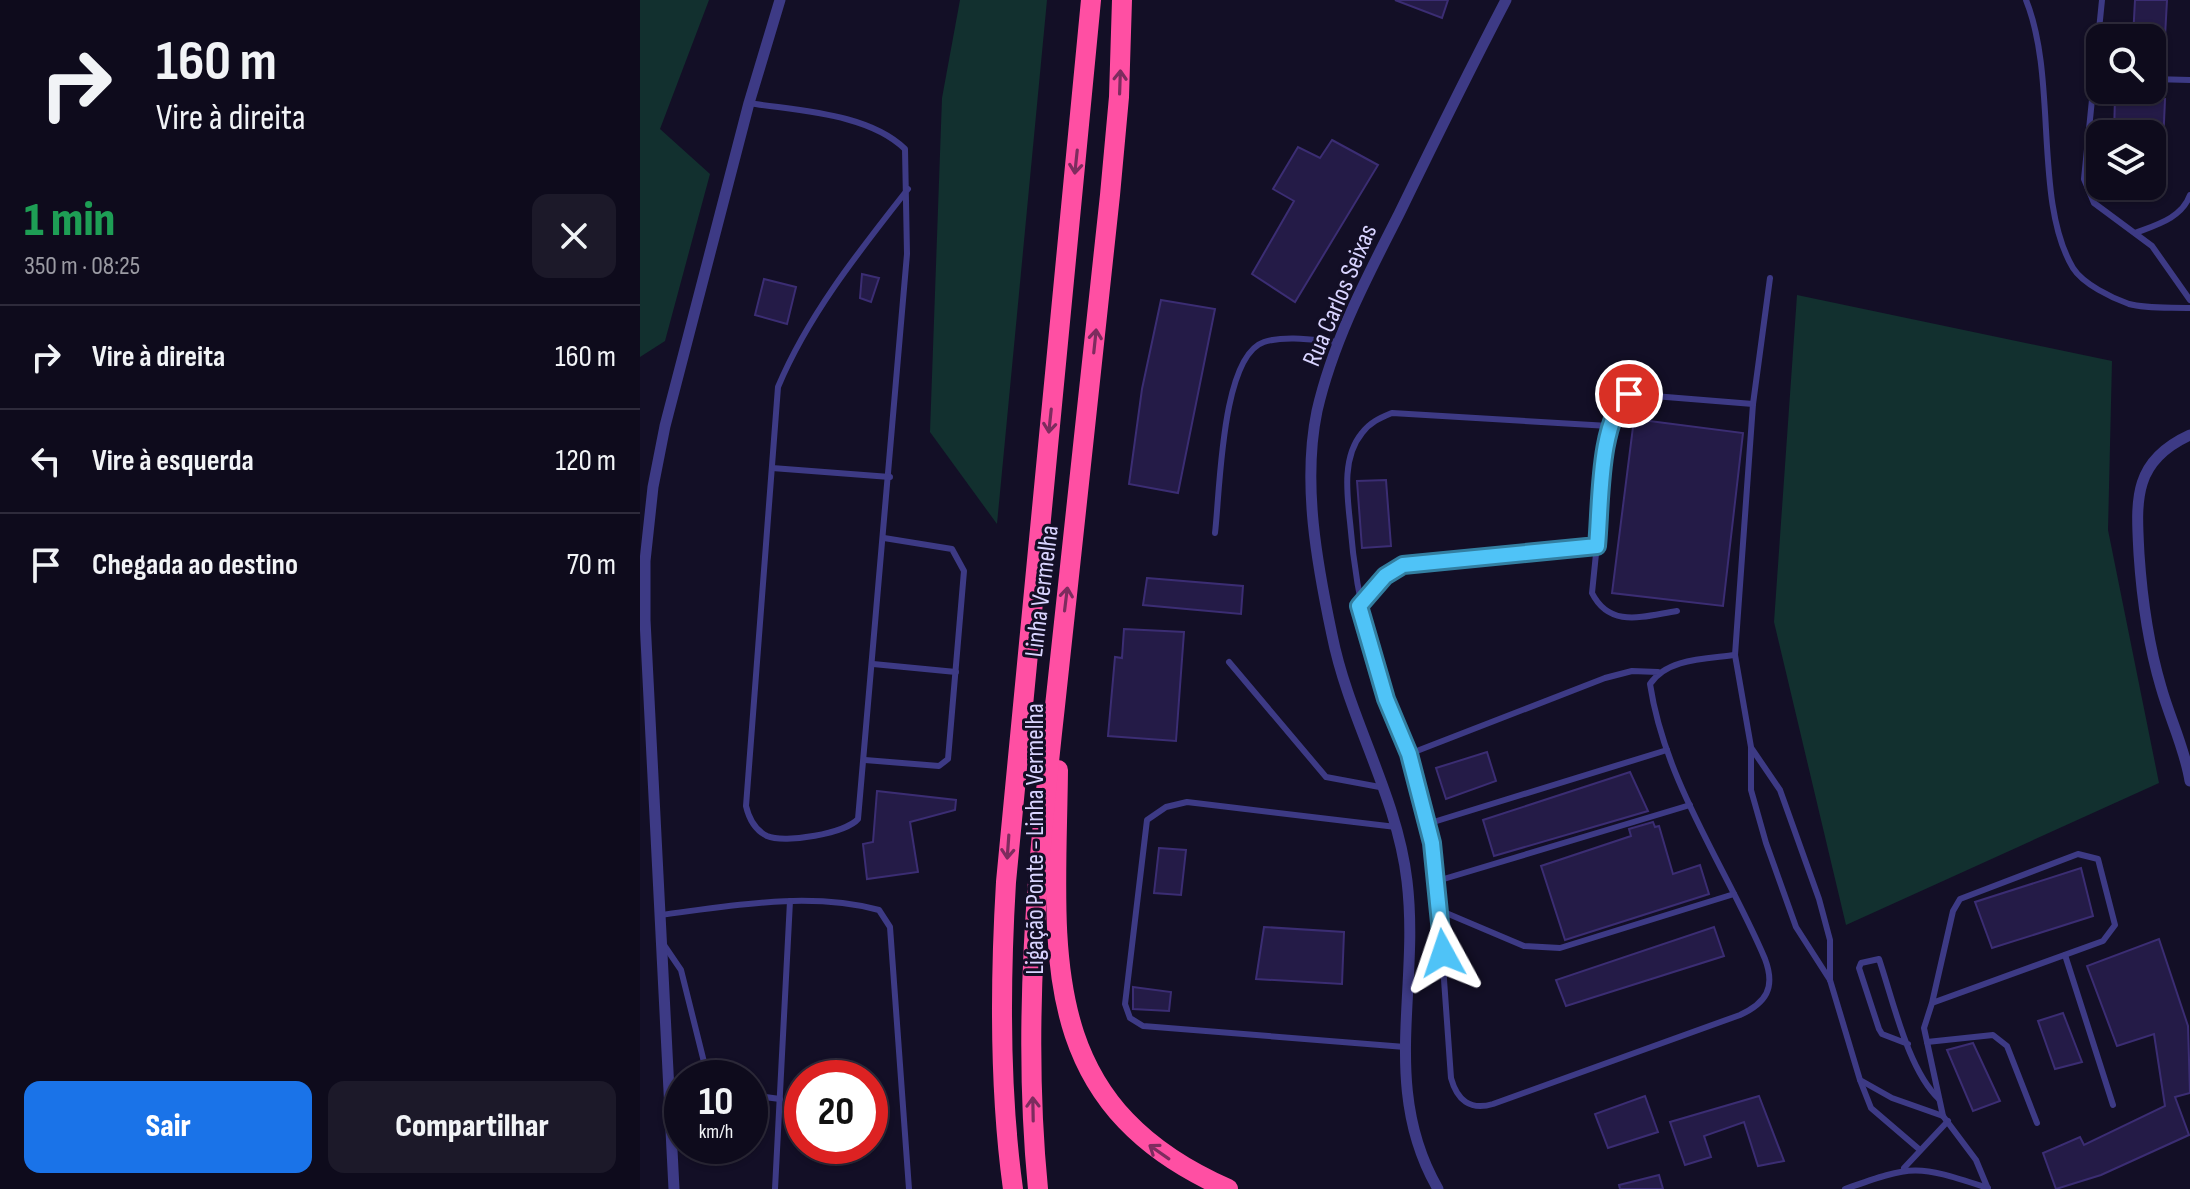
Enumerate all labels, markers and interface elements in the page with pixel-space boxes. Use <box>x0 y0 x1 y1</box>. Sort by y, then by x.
map controls <box>2086 24 2166 200</box>
button: search <box>2086 24 2166 104</box>
text: 160 m <box>156 29 277 96</box>
icon: right <box>24 32 128 136</box>
one-way arrow <box>1112 69 1127 96</box>
text: Vire à direita <box>156 97 306 140</box>
button: layers <box>2086 120 2166 200</box>
one-way arrow <box>1069 148 1084 175</box>
text: 1 min <box>24 192 115 249</box>
button: close <box>532 194 616 278</box>
street label: Rua Carlos Seixas <box>1297 220 1384 371</box>
text: 350 m · 08:25 <box>24 251 140 282</box>
one-way arrow <box>1087 328 1102 355</box>
icon: right <box>24 335 68 379</box>
text: Vire à direita <box>92 339 225 375</box>
text: 160 m <box>555 339 616 375</box>
pin <box>1595 360 1663 428</box>
icon: arrive <box>1607 372 1651 416</box>
one-way arrow <box>1043 407 1058 434</box>
icon: left <box>24 439 68 483</box>
text: Vire à esquerda <box>92 443 254 479</box>
text: 120 m <box>555 443 616 479</box>
street label: Linha Vermelha <box>1019 523 1066 659</box>
icon: arrive <box>24 543 68 587</box>
text: Chegada ao destino <box>92 547 298 583</box>
text: 70 m <box>567 547 616 583</box>
one-way arrow <box>1059 586 1074 613</box>
street label: Ligação Ponte - Linha Vermelha <box>1020 703 1051 975</box>
one-way arrow <box>1001 833 1016 860</box>
position arrow <box>1401 911 1485 995</box>
speed limit sign: 20 <box>784 1060 888 1164</box>
text: 10 <box>699 1078 733 1126</box>
button: Sair <box>24 1081 312 1173</box>
button: Compartilhar <box>328 1081 616 1173</box>
one-way arrow <box>1025 1096 1041 1123</box>
text: km/h <box>699 1120 733 1144</box>
one-way arrow <box>1149 1144 1171 1160</box>

